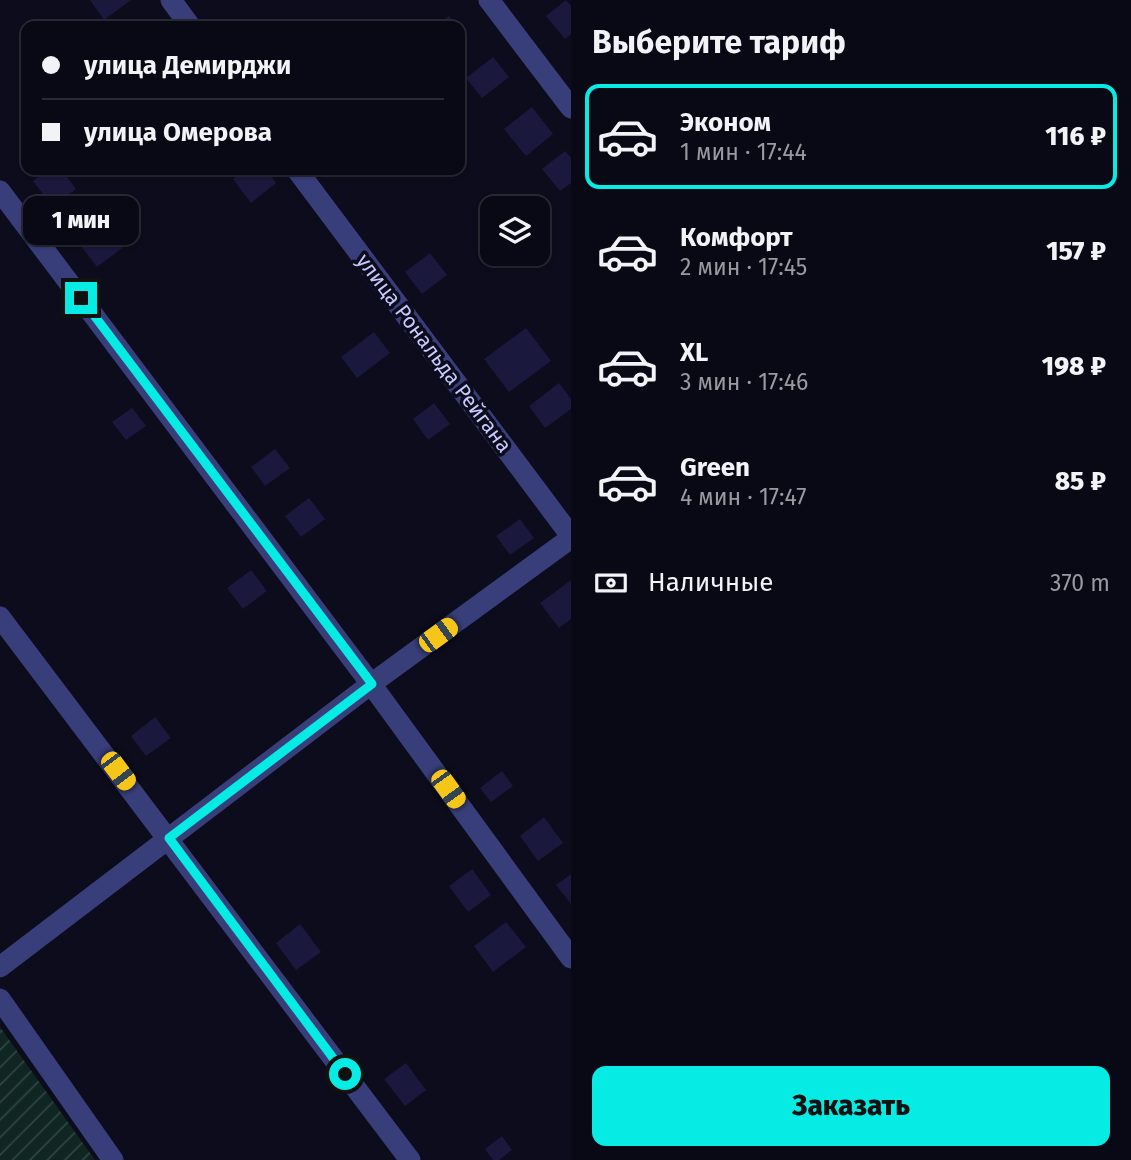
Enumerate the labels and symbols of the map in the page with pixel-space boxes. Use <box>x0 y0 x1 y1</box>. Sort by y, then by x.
callout: 1 мин <box>23 196 139 246</box>
street label: улица Рональда Рейгана <box>351 248 517 458</box>
route end <box>65 282 97 314</box>
car <box>415 614 462 656</box>
car <box>97 748 140 794</box>
car <box>428 766 469 812</box>
route start <box>329 1058 361 1090</box>

